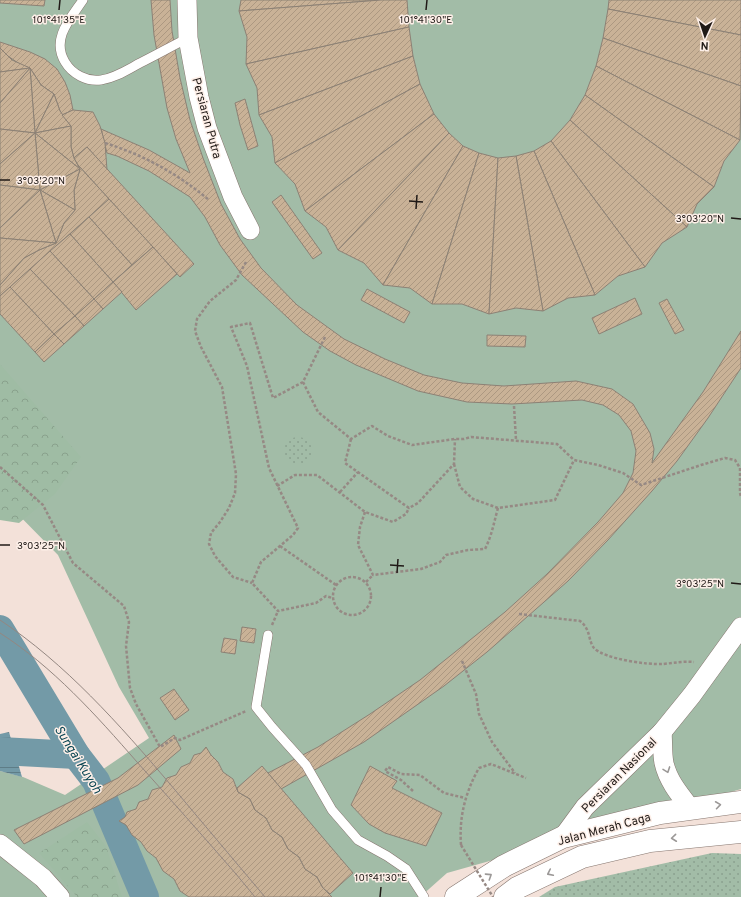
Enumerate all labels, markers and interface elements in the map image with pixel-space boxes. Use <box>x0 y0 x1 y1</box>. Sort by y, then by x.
text: 101°41'35"E <box>33 14 85 27</box>
text: 101°41'30"E <box>400 14 452 27</box>
north arrow <box>685 16 725 56</box>
text: N <box>700 38 709 52</box>
street label: Persiaran Putra <box>188 76 225 161</box>
text: 3°03'20"N <box>17 175 65 188</box>
text: 3°03'20"N <box>676 213 724 226</box>
text: 3°03'25"N <box>17 540 65 553</box>
text: 3°03'25"N <box>676 578 724 591</box>
water label: Sungai Kuyoh <box>50 723 105 797</box>
street label: Persiaran Nasional <box>579 735 661 817</box>
one-way arrow <box>662 767 670 774</box>
one-way arrow <box>714 801 721 810</box>
street label: Jalan Merah Caga <box>556 810 653 850</box>
one-way arrow <box>671 834 677 843</box>
one-way arrow <box>547 868 554 876</box>
text: 101°41'30"E <box>355 872 407 885</box>
one-way arrow <box>484 874 491 881</box>

